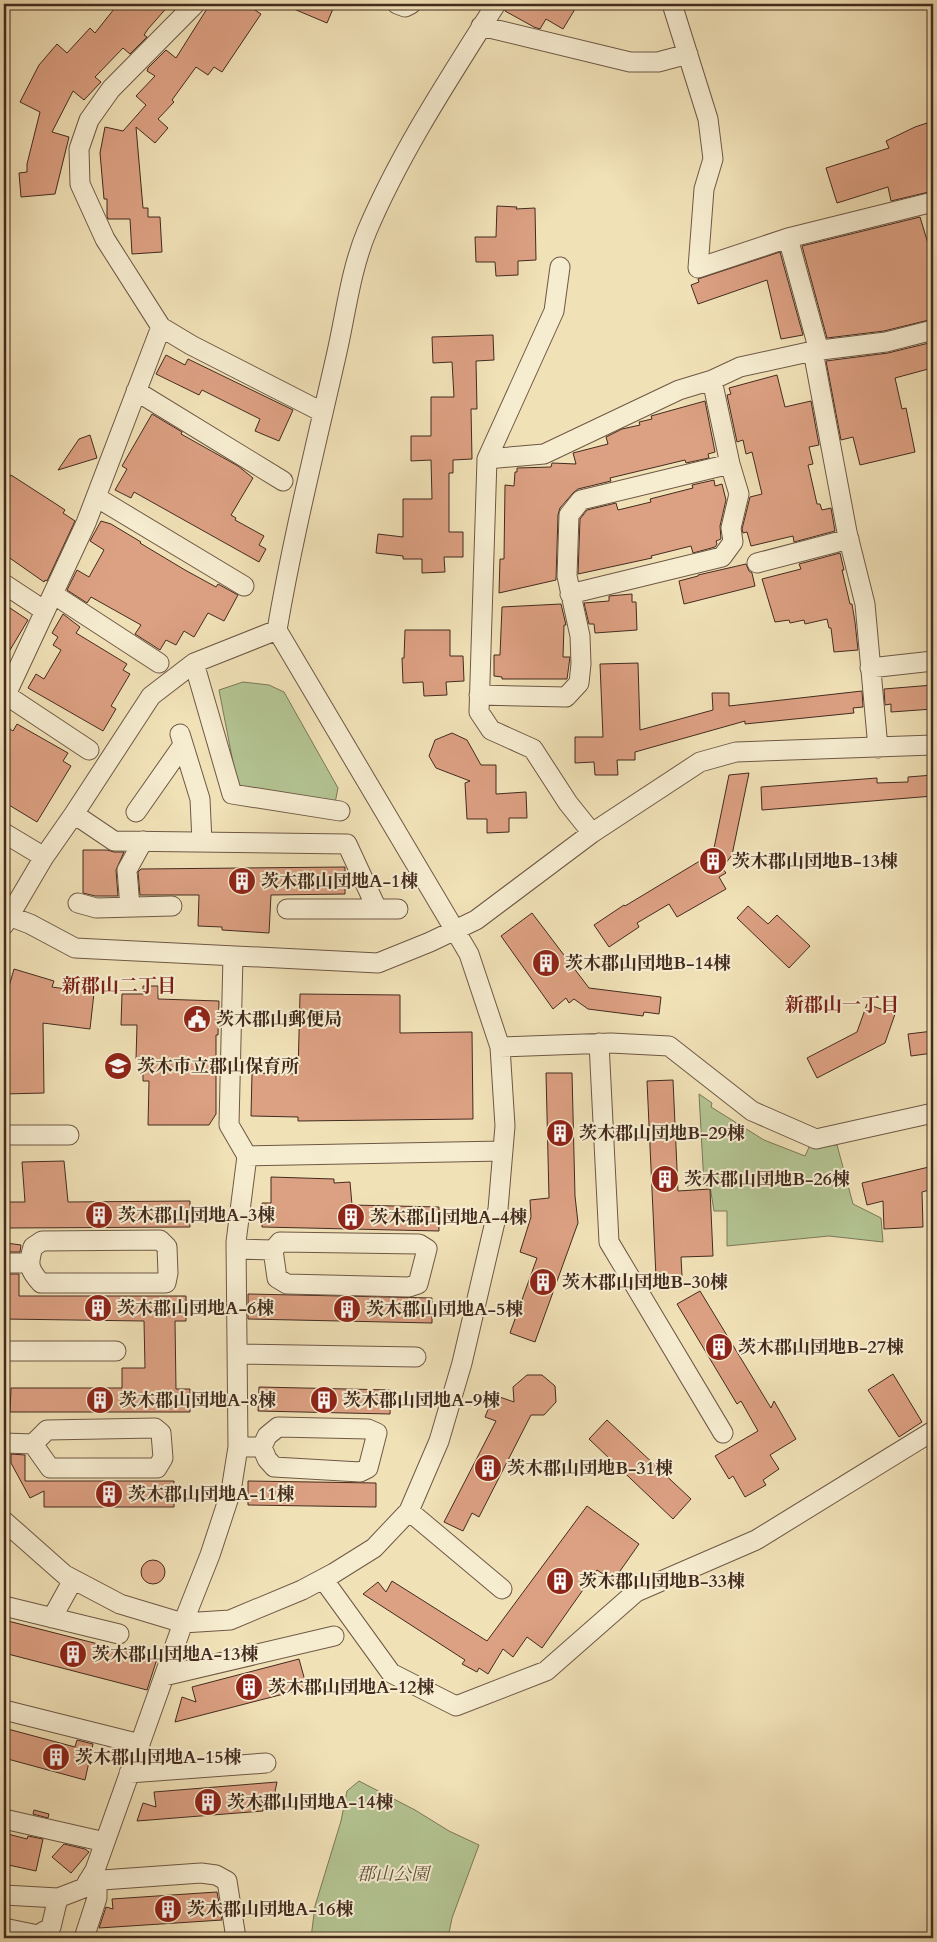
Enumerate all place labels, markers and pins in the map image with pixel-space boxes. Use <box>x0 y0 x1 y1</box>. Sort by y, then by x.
building icon: 茨木郡山団地B-13棟 <box>698 846 728 876</box>
place label: 茨木郡山団地B-13棟 <box>732 849 898 874</box>
building icon: 茨木郡山団地A-1棟 <box>227 866 257 896</box>
place label: 茨木郡山団地A-1棟 <box>261 869 418 894</box>
building icon: 茨木郡山団地B-14棟 <box>531 948 561 978</box>
place label: 茨木郡山団地B-14棟 <box>565 951 731 976</box>
public building icon: 茨木郡山郵便局 <box>182 1004 212 1034</box>
place label: 茨木郡山郵便局 <box>216 1007 342 1032</box>
school or university icon: 茨木市立郡山保育所 <box>103 1051 133 1081</box>
place label: 茨木市立郡山保育所 <box>137 1054 299 1079</box>
building icon: 茨木郡山団地B-29棟 <box>545 1118 575 1148</box>
place label: 茨木郡山団地B-29棟 <box>579 1121 745 1146</box>
building icon: 茨木郡山団地B-26棟 <box>650 1164 680 1194</box>
place label: 茨木郡山団地B-26棟 <box>684 1167 850 1192</box>
building icon: 茨木郡山団地A-3棟 <box>84 1200 114 1230</box>
building icon: 茨木郡山団地A-4棟 <box>336 1202 366 1232</box>
place label: 茨木郡山団地A-3棟 <box>118 1203 275 1228</box>
place label: 茨木郡山団地A-4棟 <box>370 1205 527 1230</box>
building icon: 茨木郡山団地B-30棟 <box>528 1267 558 1297</box>
place label: 茨木郡山団地B-30棟 <box>562 1270 728 1295</box>
building icon: 茨木郡山団地A-6棟 <box>83 1293 113 1323</box>
building icon: 茨木郡山団地A-5棟 <box>332 1294 362 1324</box>
place label: 茨木郡山団地A-6棟 <box>117 1296 274 1321</box>
place label: 茨木郡山団地A-5棟 <box>366 1297 523 1322</box>
building icon: 茨木郡山団地B-27棟 <box>704 1332 734 1362</box>
place label: 茨木郡山団地B-27棟 <box>738 1335 904 1360</box>
building icon: 茨木郡山団地A-8棟 <box>85 1385 115 1415</box>
building icon: 茨木郡山団地A-9棟 <box>309 1385 339 1415</box>
place label: 茨木郡山団地A-8棟 <box>119 1388 276 1413</box>
place label: 茨木郡山団地A-9棟 <box>343 1388 500 1413</box>
building icon: 茨木郡山団地B-31棟 <box>473 1453 503 1483</box>
place label: 茨木郡山団地B-31棟 <box>507 1456 673 1481</box>
building icon: 茨木郡山団地A-11棟 <box>94 1479 124 1509</box>
place label: 茨木郡山団地A-11棟 <box>128 1482 295 1507</box>
building icon: 茨木郡山団地B-33棟 <box>545 1566 575 1596</box>
place label: 茨木郡山団地B-33棟 <box>579 1569 745 1594</box>
building icon: 茨木郡山団地A-13棟 <box>58 1639 88 1669</box>
place label: 茨木郡山団地A-13棟 <box>92 1642 259 1667</box>
building icon: 茨木郡山団地A-12棟 <box>234 1672 264 1702</box>
place label: 茨木郡山団地A-12棟 <box>268 1675 435 1700</box>
building icon: 茨木郡山団地A-15棟 <box>41 1742 71 1772</box>
place label: 茨木郡山団地A-15棟 <box>75 1745 242 1770</box>
building icon: 茨木郡山団地A-14棟 <box>193 1787 223 1817</box>
place label: 茨木郡山団地A-14棟 <box>227 1790 394 1815</box>
building icon: 茨木郡山団地A-16棟 <box>153 1894 183 1924</box>
place label: 茨木郡山団地A-16棟 <box>187 1897 354 1922</box>

